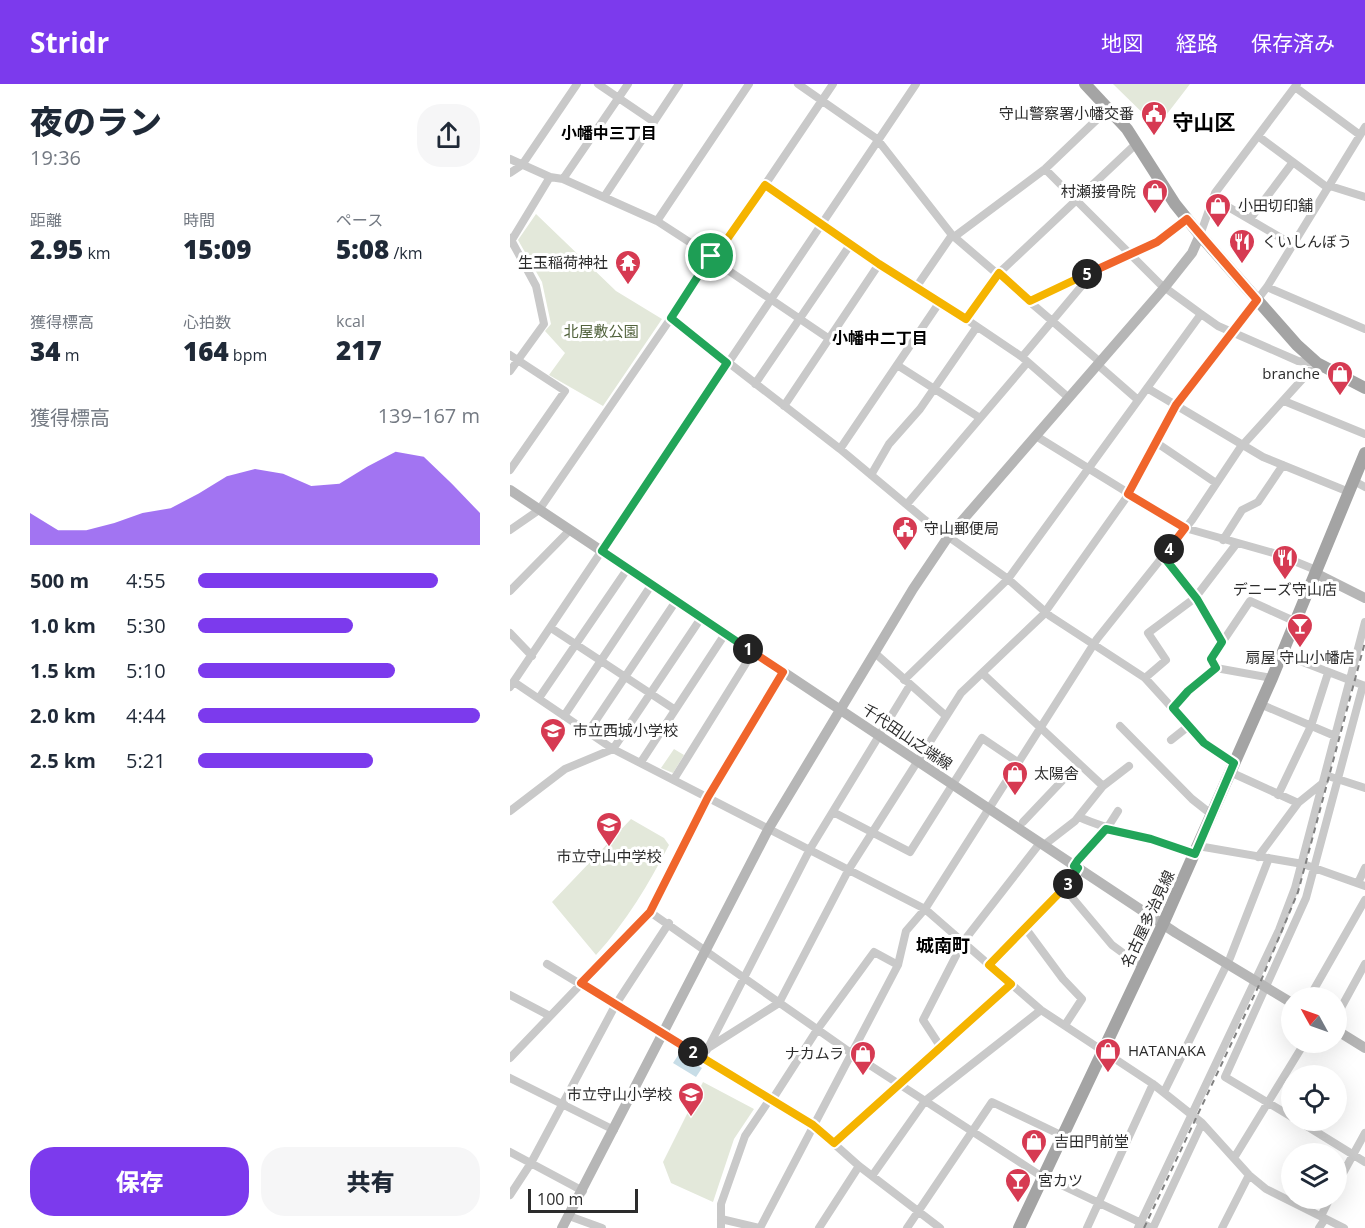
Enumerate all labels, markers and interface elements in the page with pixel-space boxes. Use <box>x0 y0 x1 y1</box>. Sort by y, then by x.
text: Stridr <box>30 23 109 61</box>
text: 地図 <box>1101 29 1143 57</box>
text: 経路 <box>1176 29 1218 57</box>
text: 保存済み <box>1251 29 1335 57</box>
text: 夜のラン <box>30 99 162 144</box>
public building icon: 守山警察署小幡交番 <box>1139 99 1169 137</box>
place label: 守山警察署小幡交番 <box>999 103 1134 123</box>
button: share <box>417 104 480 167</box>
district label: 守山区 <box>1173 108 1236 136</box>
district label: 小幡中三丁目 <box>561 122 657 144</box>
text: 19:36 <box>30 144 81 171</box>
shop icon: 村瀬接骨院 <box>1140 177 1170 215</box>
place label: 村瀬接骨院 <box>1061 181 1136 201</box>
shop icon: 小田切印舗 <box>1203 191 1233 229</box>
place label: 小田切印舗 <box>1238 195 1313 215</box>
text: 距離 <box>30 209 62 231</box>
text: 時間 <box>183 209 215 231</box>
text: ペース <box>336 209 383 231</box>
restaurant icon: くいしんぼう <box>1227 227 1257 265</box>
pin <box>685 230 736 281</box>
text: 2.95 <box>30 231 83 267</box>
text: 15:09 <box>183 231 251 267</box>
text: 5:08 <box>336 231 389 267</box>
place label: くいしんぼう <box>1262 231 1352 251</box>
icon: arrive <box>694 239 727 272</box>
text: km <box>83 242 111 264</box>
text: /km <box>389 242 422 264</box>
temple icon: 生玉稲荷神社 <box>613 248 643 286</box>
place label: 生玉稲荷神社 <box>518 252 608 272</box>
pin: 5 <box>1072 259 1102 289</box>
text: 5 <box>1082 263 1092 285</box>
text: kcal <box>336 310 365 332</box>
text: 獲得標高 <box>30 311 94 333</box>
text: 心拍数 <box>183 311 231 333</box>
park label: 北屋敷公園 <box>563 321 639 341</box>
district label: 小幡中二丁目 <box>832 327 928 349</box>
text: 217 <box>336 332 382 368</box>
text: 34 <box>30 333 60 369</box>
text: 164 <box>183 333 229 369</box>
text: m <box>60 344 79 366</box>
text: bpm <box>229 344 267 366</box>
shop icon: branche <box>1325 359 1355 397</box>
place label: branche <box>1262 363 1320 383</box>
text: 139–167 m <box>378 402 480 429</box>
text: 獲得標高 <box>30 404 110 431</box>
public building icon: 守山郵便局 <box>890 514 920 552</box>
place label: 守山郵便局 <box>924 518 999 538</box>
pin: 4 <box>1154 534 1184 564</box>
text: 4 <box>1164 538 1174 560</box>
restaurant icon: デニーズ守山店 <box>1270 543 1300 581</box>
text: 500 m <box>30 567 89 594</box>
text: 4:55 <box>126 567 166 594</box>
place label: デニーズ守山店 <box>1233 579 1337 599</box>
bar icon: 扇屋 守山小幡店 <box>1285 611 1315 649</box>
text: 1.0 km <box>30 612 96 639</box>
text: 5:30 <box>126 612 166 639</box>
pin: 1 <box>733 634 763 664</box>
text: 1 <box>743 638 753 660</box>
place label: 扇屋 守山小幡店 <box>1246 647 1354 667</box>
text: 1.5 km <box>30 657 96 684</box>
text: 5:10 <box>126 657 166 684</box>
street label: 千代田山之端線 <box>858 699 957 774</box>
text: 2.0 km <box>30 702 96 729</box>
text: 4:44 <box>126 702 166 729</box>
school or university icon: 市立西城小学校 <box>538 716 568 754</box>
place label: 市立西城小学校 <box>573 720 678 740</box>
text: 2.5 km <box>30 747 96 774</box>
text: 5:21 <box>126 747 166 774</box>
shop icon: 太陽舎 <box>1000 759 1030 797</box>
place label: 太陽舎 <box>1034 763 1079 783</box>
school or university icon: 市立守山中学校 <box>594 810 624 848</box>
place label: 市立守山中学校 <box>556 846 662 866</box>
street label: 名古屋多治見線 <box>1116 867 1178 970</box>
pin: 3 <box>1053 869 1083 899</box>
text: 3 <box>1063 873 1073 895</box>
district label: 城南町 <box>916 933 970 957</box>
north arrow <box>1281 987 1347 1053</box>
map controls <box>1281 987 1347 1209</box>
shop icon: HATANAKA <box>1093 1036 1123 1074</box>
pin: 2 <box>678 1037 708 1067</box>
shop icon: ナカムラ <box>848 1039 878 1077</box>
place label: HATANAKA <box>1128 1040 1206 1060</box>
text: 2 <box>688 1041 698 1063</box>
place label: ナカムラ <box>785 1043 844 1063</box>
button: locate <box>1281 1065 1347 1131</box>
school or university icon: 市立守山小学校 <box>676 1080 706 1118</box>
place label: 市立守山小学校 <box>567 1084 672 1104</box>
shop icon: 吉田門前堂 <box>1019 1127 1049 1165</box>
place label: 吉田門前堂 <box>1054 1131 1129 1151</box>
button: layers <box>1281 1143 1347 1209</box>
button: 保存 <box>30 1147 249 1216</box>
button: 共有 <box>261 1147 480 1216</box>
bar icon: 宮カツ <box>1003 1166 1033 1204</box>
place label: 宮カツ <box>1038 1170 1083 1190</box>
scale bar <box>528 1186 638 1214</box>
text: 100 m <box>537 1188 583 1210</box>

